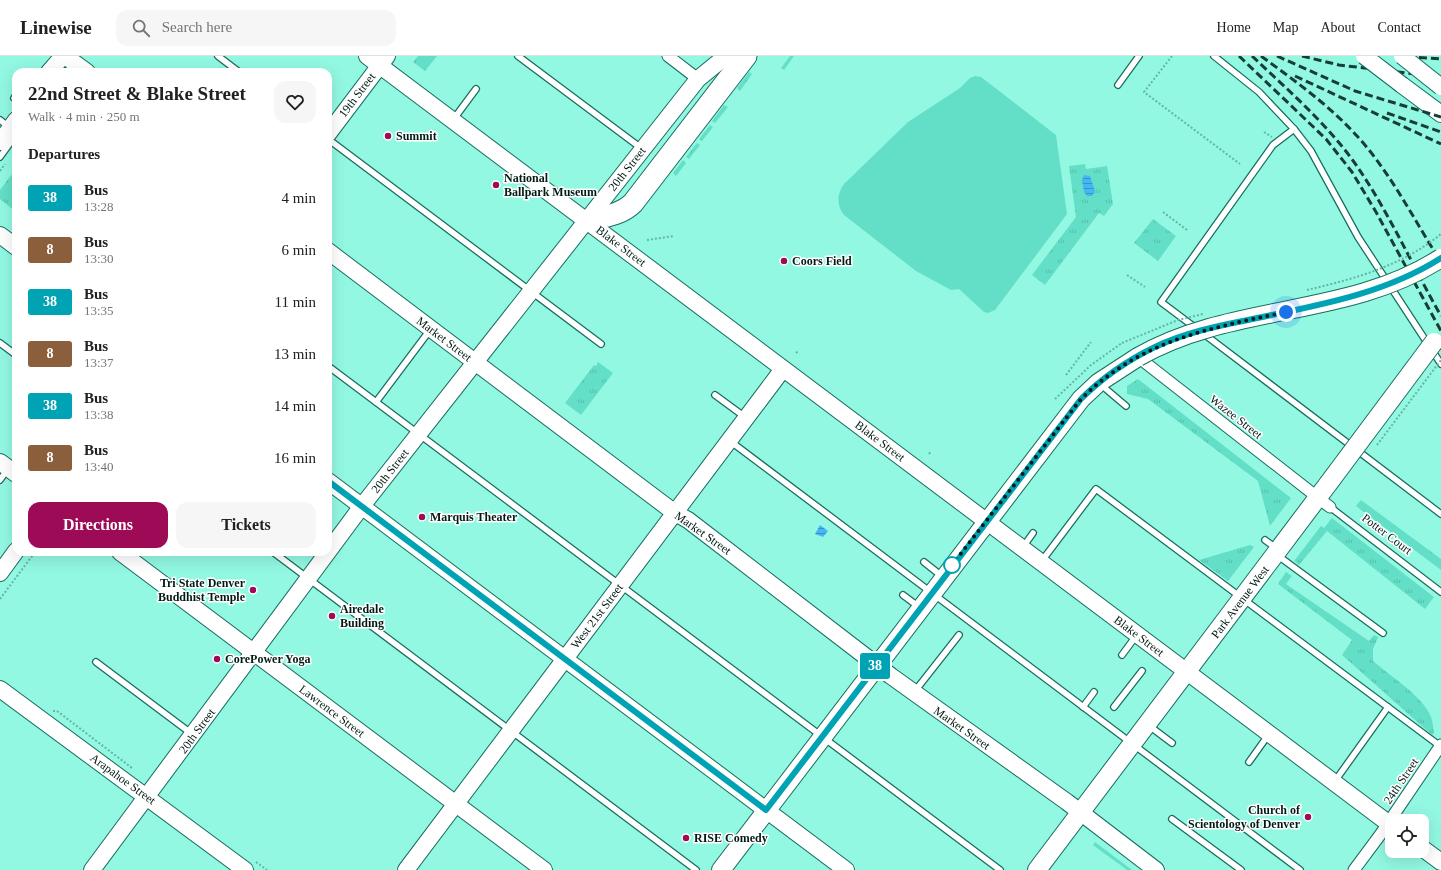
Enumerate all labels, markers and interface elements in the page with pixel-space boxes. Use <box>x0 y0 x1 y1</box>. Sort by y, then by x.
search box <box>116 10 396 46</box>
text: Linewise <box>20 17 92 38</box>
icon: search <box>130 17 152 39</box>
text: Search here <box>162 19 232 35</box>
text: Home <box>1217 20 1251 35</box>
text: Map <box>1273 20 1298 35</box>
text: About <box>1320 20 1355 35</box>
text: Contact <box>1377 20 1421 35</box>
street label: 19th Street <box>336 69 379 120</box>
button: heart <box>274 81 316 123</box>
text: 22nd Street & Blake Street <box>28 83 246 104</box>
text: Walk · 4 min · 250 m <box>28 109 140 124</box>
place label: Summit <box>396 129 437 143</box>
marker: Summit <box>383 131 393 141</box>
street label: 20th Street <box>605 144 649 194</box>
text: Departures <box>28 146 100 162</box>
place label: National Ballpark Museum <box>504 171 597 199</box>
marker: National Ballpark Museum <box>491 180 501 190</box>
text: Bus <box>84 182 108 198</box>
text: 38 <box>43 190 57 205</box>
text: 4 min <box>281 190 316 206</box>
text: 13:28 <box>84 199 114 214</box>
street label: Blake Street <box>593 223 649 270</box>
text: Bus <box>84 234 108 250</box>
text: 8 <box>47 242 54 257</box>
text: 6 min <box>281 242 316 258</box>
text: 13:30 <box>84 251 114 266</box>
place label: Coors Field <box>792 254 852 268</box>
marker: Coors Field <box>779 256 789 266</box>
text: Bus <box>84 286 108 302</box>
text: 38 <box>43 294 57 309</box>
text: 11 min <box>274 294 316 310</box>
your location <box>1276 302 1296 322</box>
text: 13:35 <box>84 303 114 318</box>
street label: Market Street <box>414 314 475 365</box>
text: Bus <box>84 338 108 354</box>
text: 8 <box>47 346 54 361</box>
text: 13 min <box>274 346 316 362</box>
text: 13:37 <box>84 355 114 370</box>
text: Bus <box>84 390 108 406</box>
street label: Wazee Street <box>1207 392 1266 442</box>
text: 38 <box>43 398 57 413</box>
text: 14 min <box>274 398 316 414</box>
text: 13:38 <box>84 407 114 422</box>
street label: Blake Street <box>852 418 908 465</box>
text: Bus <box>84 442 108 458</box>
street label: 20th Street <box>368 446 412 496</box>
text: 8 <box>47 450 54 465</box>
text: 16 min <box>274 450 316 466</box>
text: 13:40 <box>84 459 114 474</box>
button: Directions <box>28 502 168 548</box>
button: Tickets <box>176 502 316 548</box>
street label: Market Street <box>672 508 734 558</box>
place label: Marquis Theater <box>430 510 518 524</box>
street label: Potter Court <box>1359 511 1415 558</box>
marker: Marquis Theater <box>417 512 427 522</box>
unlabelled marker <box>943 556 961 574</box>
street label: Park Avenue West <box>1208 562 1272 641</box>
place label: Tri State Denver Buddhist Temple <box>158 576 246 604</box>
street label: West 21st Street <box>568 580 626 651</box>
marker: Tri State Denver Buddhist Temple <box>248 585 258 595</box>
place label: Airedale Building <box>340 602 384 630</box>
marker: Airedale Building <box>327 611 337 621</box>
street label: Blake Street <box>1111 613 1167 660</box>
place label: CorePower Yoga <box>225 652 310 666</box>
line badge: 38 <box>857 653 893 679</box>
marker: CorePower Yoga <box>212 654 222 664</box>
text: 38 <box>868 658 882 673</box>
street label: Lawrence Street <box>297 682 368 741</box>
street label: Market Street <box>931 703 993 753</box>
street label: 20th Street <box>176 705 218 756</box>
street label: Arapahoe Street <box>87 751 159 808</box>
street label: 24th Street <box>1381 755 1422 807</box>
place label: Church of Scientology of Denver <box>1188 803 1301 831</box>
marker: Church of Scientology of Denver <box>1303 812 1313 822</box>
map controls <box>1385 814 1429 858</box>
button: locate <box>1385 814 1429 858</box>
place label: RISE Comedy <box>694 831 768 845</box>
marker: RISE Comedy <box>681 833 691 843</box>

